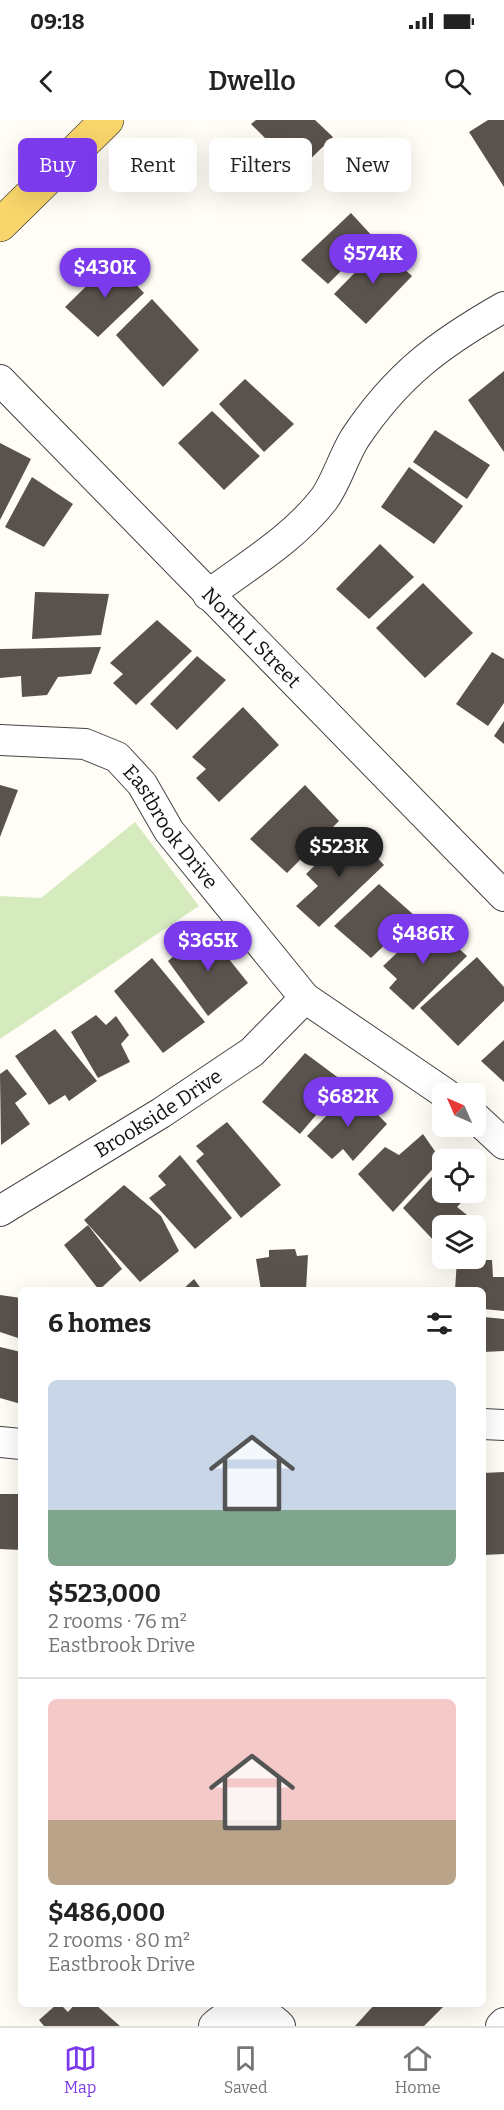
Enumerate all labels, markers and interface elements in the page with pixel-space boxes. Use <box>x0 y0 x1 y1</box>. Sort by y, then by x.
text: 09:18 <box>30 8 85 35</box>
icon: back <box>30 65 63 98</box>
text: Dwello <box>208 65 296 97</box>
icon: search <box>441 65 474 98</box>
chip: Buy <box>18 138 97 192</box>
chip: Rent <box>109 138 197 192</box>
chip: Filters <box>209 138 312 192</box>
chip: New <box>324 138 411 192</box>
pin: $574K <box>331 234 415 285</box>
text: $574K <box>343 241 403 265</box>
pin: $430K <box>63 248 147 299</box>
text: $430K <box>74 255 136 279</box>
street label: North L Street <box>197 582 306 693</box>
street label: Eastbrook Drive <box>118 760 223 894</box>
pin: $523K <box>297 827 381 878</box>
text: $523K <box>309 834 369 858</box>
pin: $486K <box>381 914 465 965</box>
pin: $365K <box>166 921 250 972</box>
text: $486K <box>392 921 454 945</box>
text: $365K <box>178 928 238 952</box>
street label: Brookside Drive <box>90 1064 226 1163</box>
pin: $682K <box>306 1077 390 1128</box>
north arrow <box>432 1083 486 1137</box>
map controls <box>432 1083 486 1269</box>
text: $682K <box>317 1084 379 1108</box>
button: locate <box>432 1149 486 1203</box>
button: layers <box>432 1215 486 1269</box>
icon: filters <box>423 1307 456 1340</box>
text: 6 homes <box>48 1308 151 1339</box>
icon: home <box>198 1419 306 1527</box>
text: $523,000 <box>48 1578 161 1609</box>
text: 2 rooms · 76 m² <box>48 1609 187 1633</box>
text: Eastbrook Drive <box>48 1633 195 1657</box>
icon: home <box>198 1738 306 1846</box>
text: $486,000 <box>48 1897 165 1928</box>
text: 2 rooms · 80 m² <box>48 1928 190 1952</box>
text: Eastbrook Drive <box>48 1952 195 1976</box>
tab: Map <box>64 2042 97 2097</box>
tab: Saved <box>224 2042 268 2097</box>
tab: Home <box>395 2042 440 2097</box>

